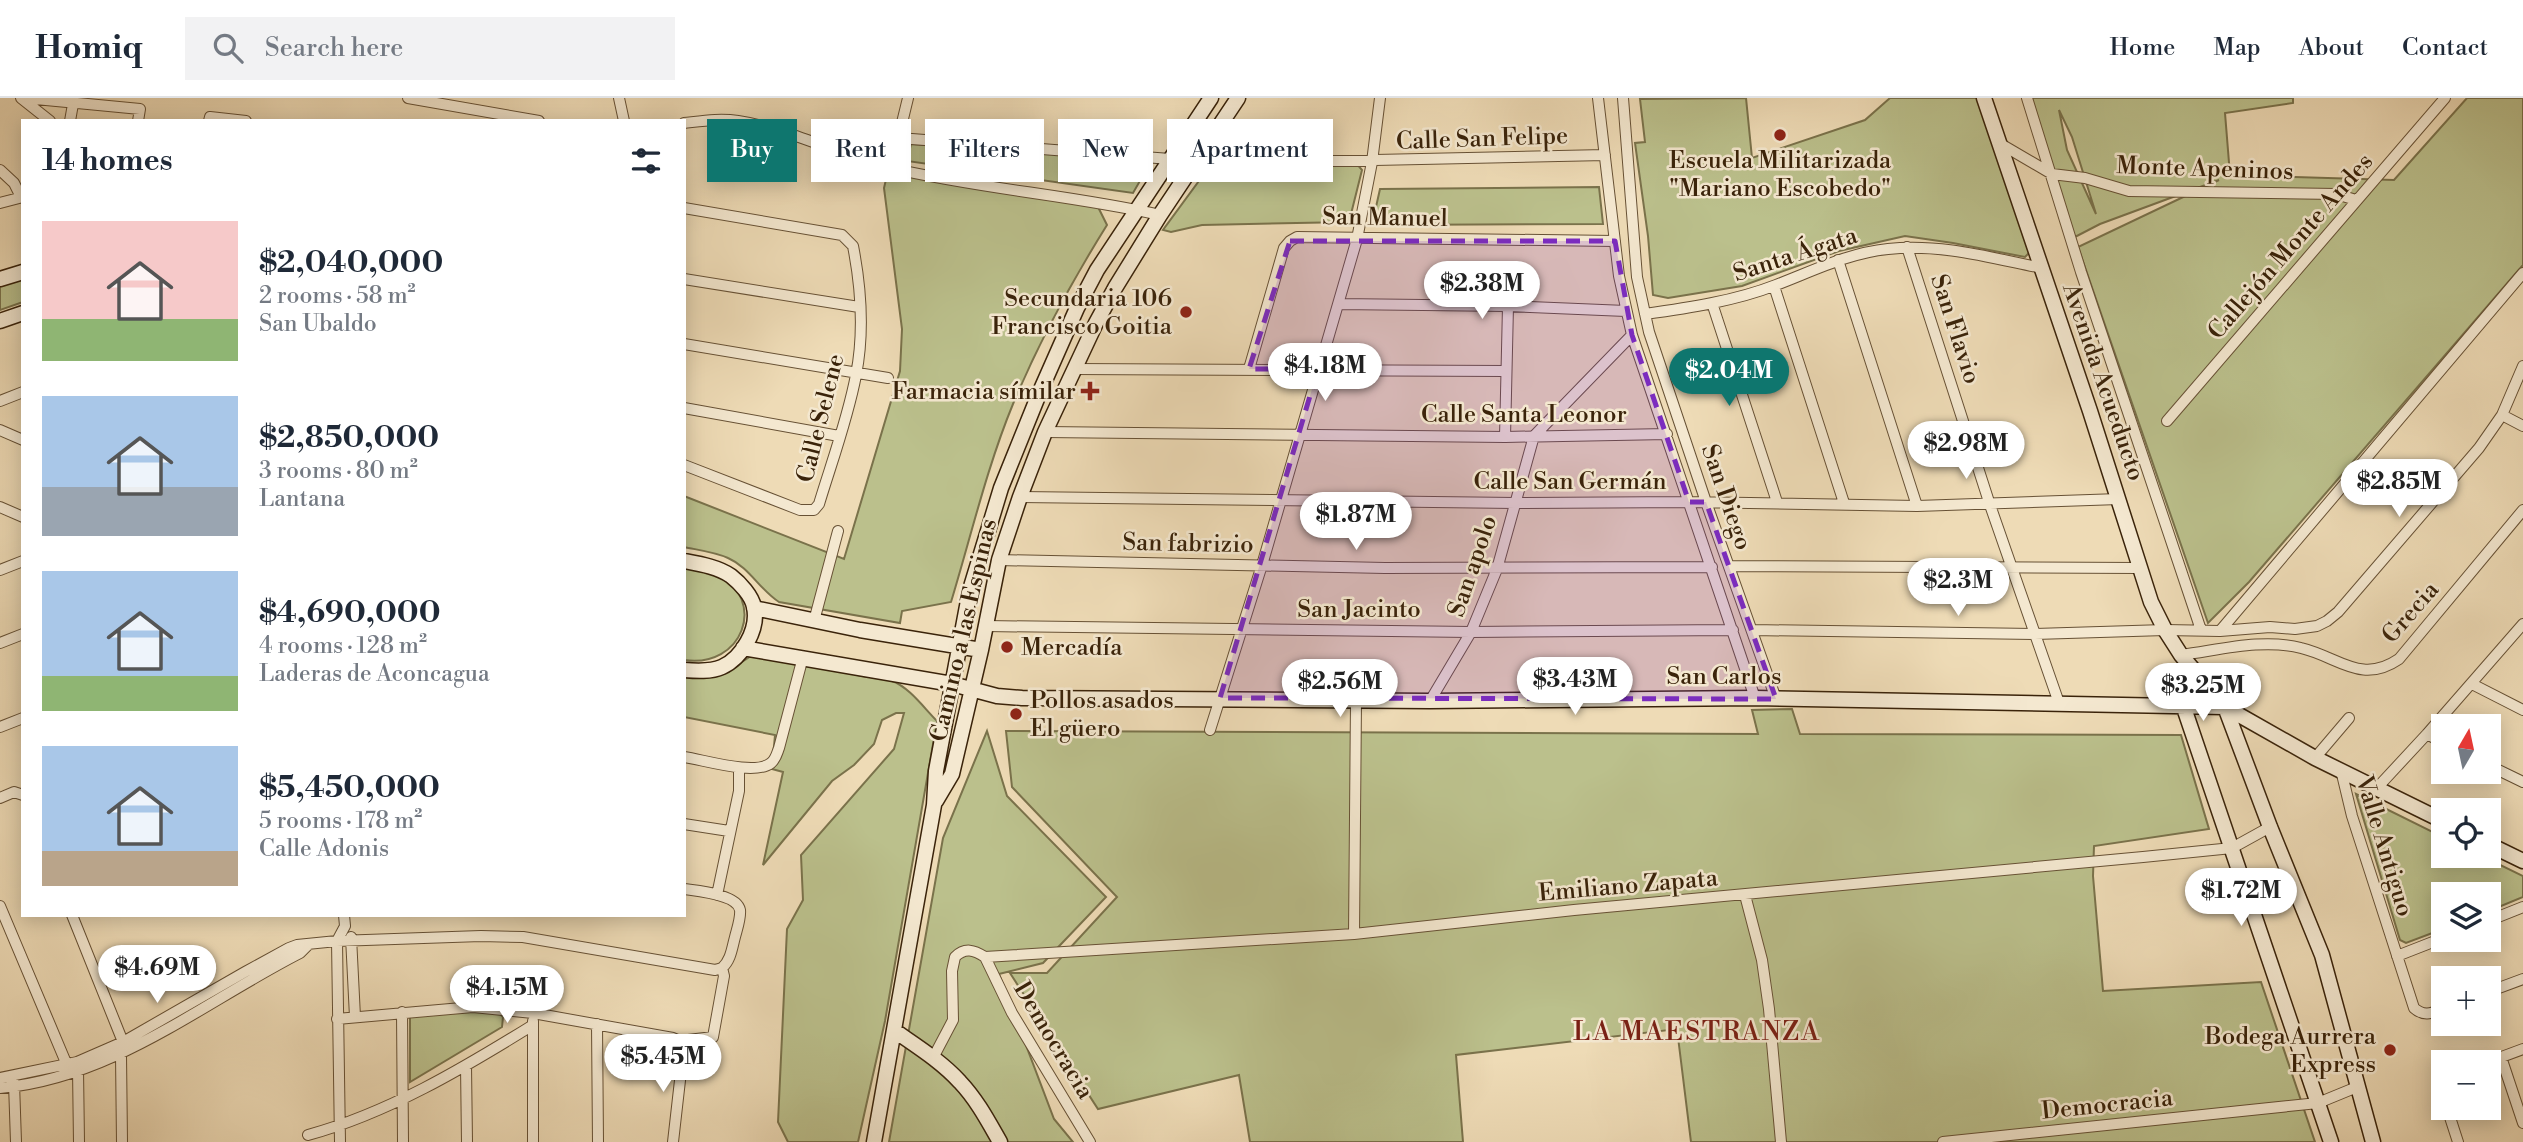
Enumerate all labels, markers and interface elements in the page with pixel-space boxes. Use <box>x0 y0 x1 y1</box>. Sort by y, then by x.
search box <box>185 17 675 80</box>
text: Homiq <box>35 28 143 69</box>
icon: search <box>209 29 247 67</box>
text: Search here <box>265 32 403 64</box>
text: Home <box>2110 33 2175 63</box>
text: Map <box>2213 33 2261 63</box>
text: About <box>2299 33 2364 63</box>
text: Contact <box>2402 33 2488 63</box>
chip: Buy <box>707 119 797 182</box>
chip: Rent <box>811 119 911 182</box>
chip: Filters <box>925 119 1044 182</box>
chip: New <box>1058 119 1153 182</box>
chip: Apartment <box>1167 119 1333 182</box>
street label: Calle San Felipe <box>1395 121 1569 157</box>
marker: Escuela Militarizada "Mariano Escobedo" <box>1772 127 1788 143</box>
text: 14 homes <box>42 142 173 180</box>
icon: filters <box>627 142 665 180</box>
place label: Escuela Militarizada "Mariano Escobedo" <box>1669 146 1892 204</box>
street label: Callejón Monte Andes <box>2202 147 2380 346</box>
street label: Monte Apeninos <box>2116 151 2294 187</box>
street label: San Manuel <box>1322 202 1448 234</box>
street label: Santa Ágata <box>1729 220 1862 289</box>
text: $2,040,000 <box>259 244 443 282</box>
icon: home <box>98 249 182 333</box>
pin: $2.38M <box>1425 262 1539 321</box>
text: $2.38M <box>1440 270 1524 298</box>
street label: San Flavio <box>1923 271 1987 388</box>
street label: Avenida Acueducto <box>2055 279 2151 485</box>
text: 2 rooms · 58 m² <box>259 282 416 310</box>
place label: Secundaria 106 Francisco Goitia <box>991 284 1173 342</box>
marker: Secundaria 106 Francisco Goitia <box>1178 304 1194 320</box>
text: San Ubaldo <box>259 310 377 338</box>
pin: $4.18M <box>1268 344 1382 403</box>
pin: $2.04M <box>1672 348 1786 408</box>
street label: Calle Selene <box>791 351 851 486</box>
text: $4.18M <box>1284 352 1366 380</box>
text: $2.04M <box>1685 357 1773 385</box>
place label: Farmacia símilar <box>891 377 1076 407</box>
marker: Farmacia símilar <box>1082 383 1098 399</box>
street label: Calle Santa Leonor <box>1421 400 1627 430</box>
text: $2,850,000 <box>259 419 439 457</box>
pin: $2.98M <box>1909 422 2023 481</box>
icon: home <box>98 424 182 508</box>
text: $2.98M <box>1924 430 2008 458</box>
street label: San Diego <box>1694 441 1758 554</box>
text: 3 rooms · 80 m² <box>259 457 418 485</box>
pin: $2.85M <box>2342 460 2456 519</box>
street label: Calle San Germán <box>1473 467 1667 497</box>
text: $2.85M <box>2357 468 2441 496</box>
text: Lantana <box>259 485 345 513</box>
pin: $1.87M <box>1299 492 1413 552</box>
text: $1.87M <box>1316 501 1396 529</box>
street label: San apolo <box>1442 512 1504 621</box>
street label: Camino a las Espinas <box>924 516 1004 745</box>
street label: San fabrizio <box>1122 528 1254 560</box>
pin: $2.3M <box>1909 559 2007 618</box>
text: $2.3M <box>1923 567 1993 595</box>
street label: Grecia <box>2376 575 2446 650</box>
text: $4,690,000 <box>259 594 440 632</box>
street label: San Jacinto <box>1297 595 1421 625</box>
icon: home <box>98 599 182 683</box>
text: 4 rooms · 128 m² <box>259 632 427 660</box>
place label: Mercadía <box>1021 633 1123 663</box>
marker: Mercadía <box>999 639 1015 655</box>
pin: $3.43M <box>1518 658 1632 717</box>
text: Laderas de Aconcagua <box>259 660 490 688</box>
pin: $2.56M <box>1283 660 1397 719</box>
street label: San Carlos <box>1667 662 1781 692</box>
pin: $3.25M <box>2146 664 2260 723</box>
text: $3.43M <box>1533 666 1617 694</box>
text: $2.56M <box>1298 668 1382 696</box>
text: $3.25M <box>2161 672 2245 700</box>
place label: Pollos asados El güero <box>1030 686 1174 744</box>
marker: Pollos asados El güero <box>1008 706 1024 722</box>
north arrow <box>2431 714 2501 784</box>
map controls <box>2431 714 2501 1120</box>
text: $5,450,000 <box>259 769 440 807</box>
street label: Valle Antiguo <box>2348 771 2420 920</box>
icon: home <box>98 774 182 858</box>
button: locate <box>2431 798 2501 868</box>
text: 5 rooms · 178 m² <box>259 807 422 835</box>
text: Calle Adonis <box>259 835 389 863</box>
street label: Emiliano Zapata <box>1537 863 1720 909</box>
pin: $1.72M <box>2184 868 2298 928</box>
text: $1.72M <box>2201 877 2281 905</box>
button: layers <box>2431 882 2501 952</box>
pin: $4.69M <box>100 946 214 1005</box>
text: $4.69M <box>114 954 200 982</box>
pin: $4.15M <box>450 965 564 1025</box>
button: + <box>2431 966 2501 1036</box>
text: $4.15M <box>466 974 548 1002</box>
street label: Democracia <box>1006 976 1100 1106</box>
district label: LA MAESTRANZA <box>1573 1016 1821 1048</box>
place label: Bodega Aurrera Express <box>2204 1022 2377 1080</box>
pin: $5.45M <box>606 1034 720 1094</box>
marker: Bodega Aurrera Express <box>2382 1042 2398 1058</box>
text: $5.45M <box>620 1043 706 1071</box>
button: − <box>2431 1050 2501 1120</box>
street label: Democracia <box>2040 1083 2175 1127</box>

